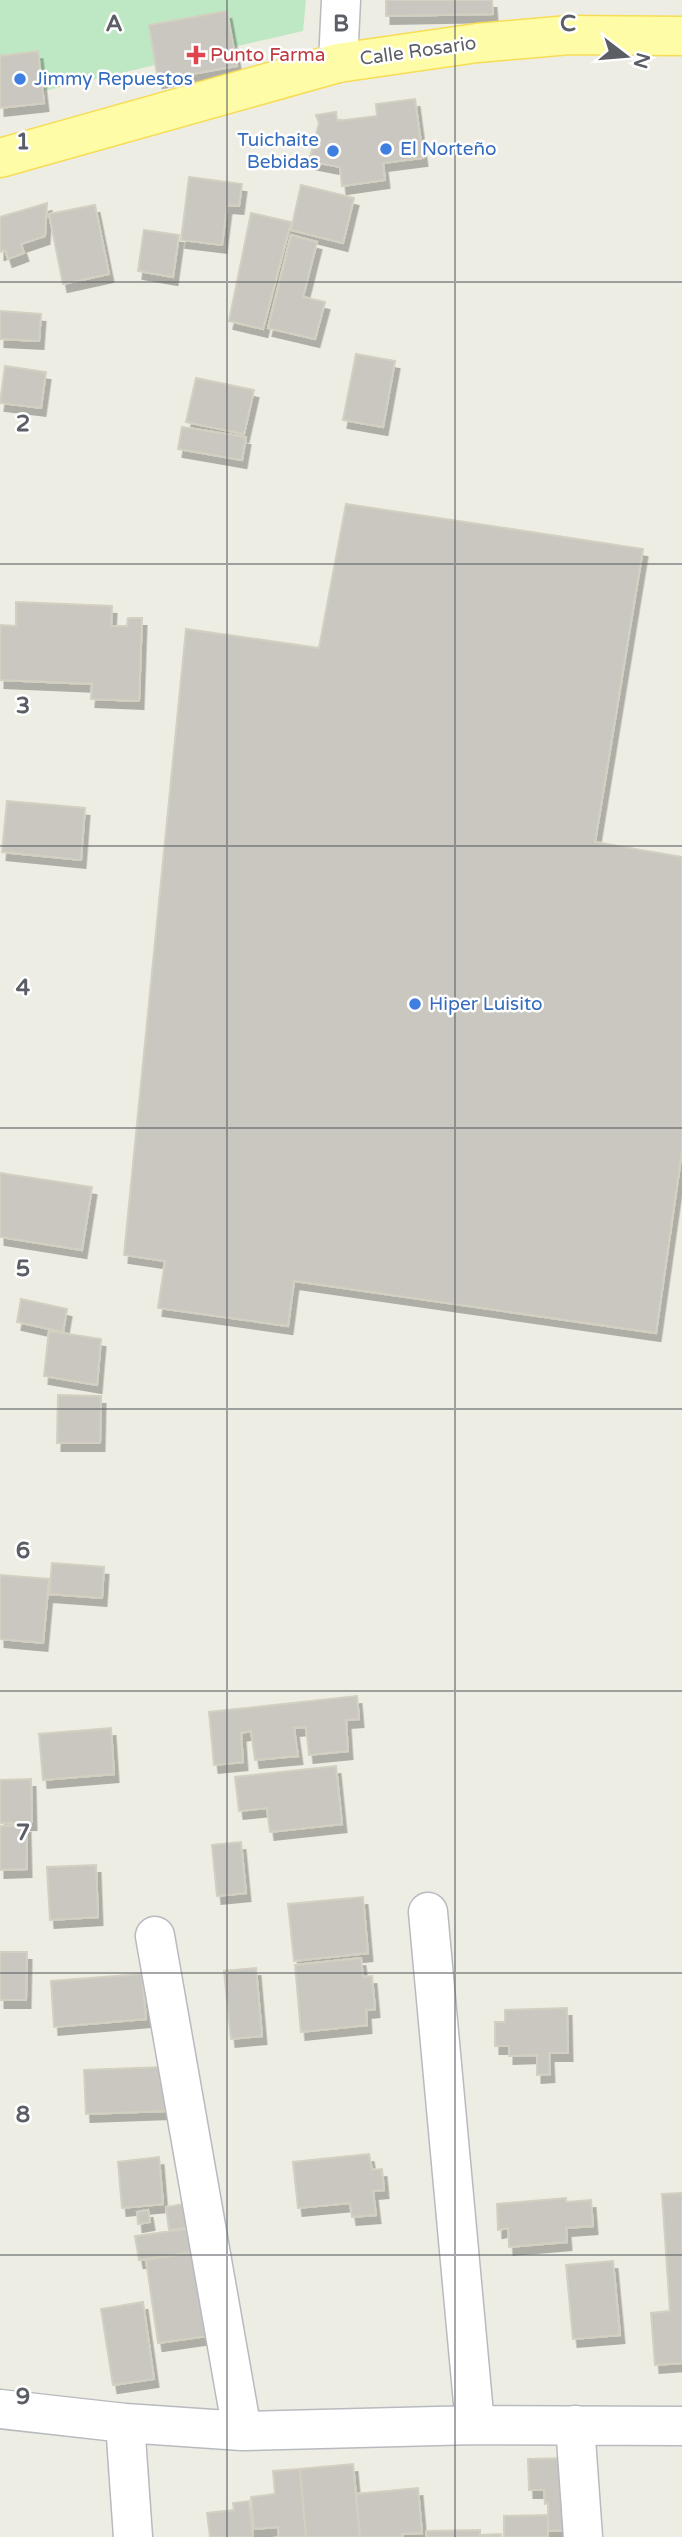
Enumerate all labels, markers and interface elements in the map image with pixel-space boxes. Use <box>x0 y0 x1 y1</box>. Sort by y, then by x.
text: A <box>105 10 123 38</box>
text: B <box>333 10 349 38</box>
text: C <box>560 10 576 38</box>
north arrow <box>591 21 661 91</box>
street label: Calle Rosario <box>358 32 478 70</box>
place label: Punto Farma <box>210 44 325 66</box>
marker: Punto Farma <box>188 47 204 63</box>
text: N <box>629 50 654 71</box>
place label: Jimmy Repuestos <box>34 68 193 90</box>
marker: Jimmy Repuestos <box>12 71 28 87</box>
text: 1 <box>16 128 30 156</box>
place label: Tuichaite Bebidas <box>237 129 319 173</box>
place label: El Norteño <box>400 138 497 160</box>
marker: El Norteño <box>378 141 394 157</box>
marker: Tuichaite Bebidas <box>325 143 341 159</box>
text: 2 <box>16 410 30 438</box>
text: 3 <box>16 692 30 720</box>
text: 4 <box>16 974 31 1002</box>
place label: Hiper Luisito <box>429 993 543 1015</box>
marker: Hiper Luisito <box>407 996 423 1012</box>
text: 5 <box>16 1255 30 1283</box>
text: 6 <box>16 1537 30 1565</box>
text: 7 <box>16 1819 30 1847</box>
text: 8 <box>16 2101 30 2129</box>
text: 9 <box>16 2383 30 2411</box>

